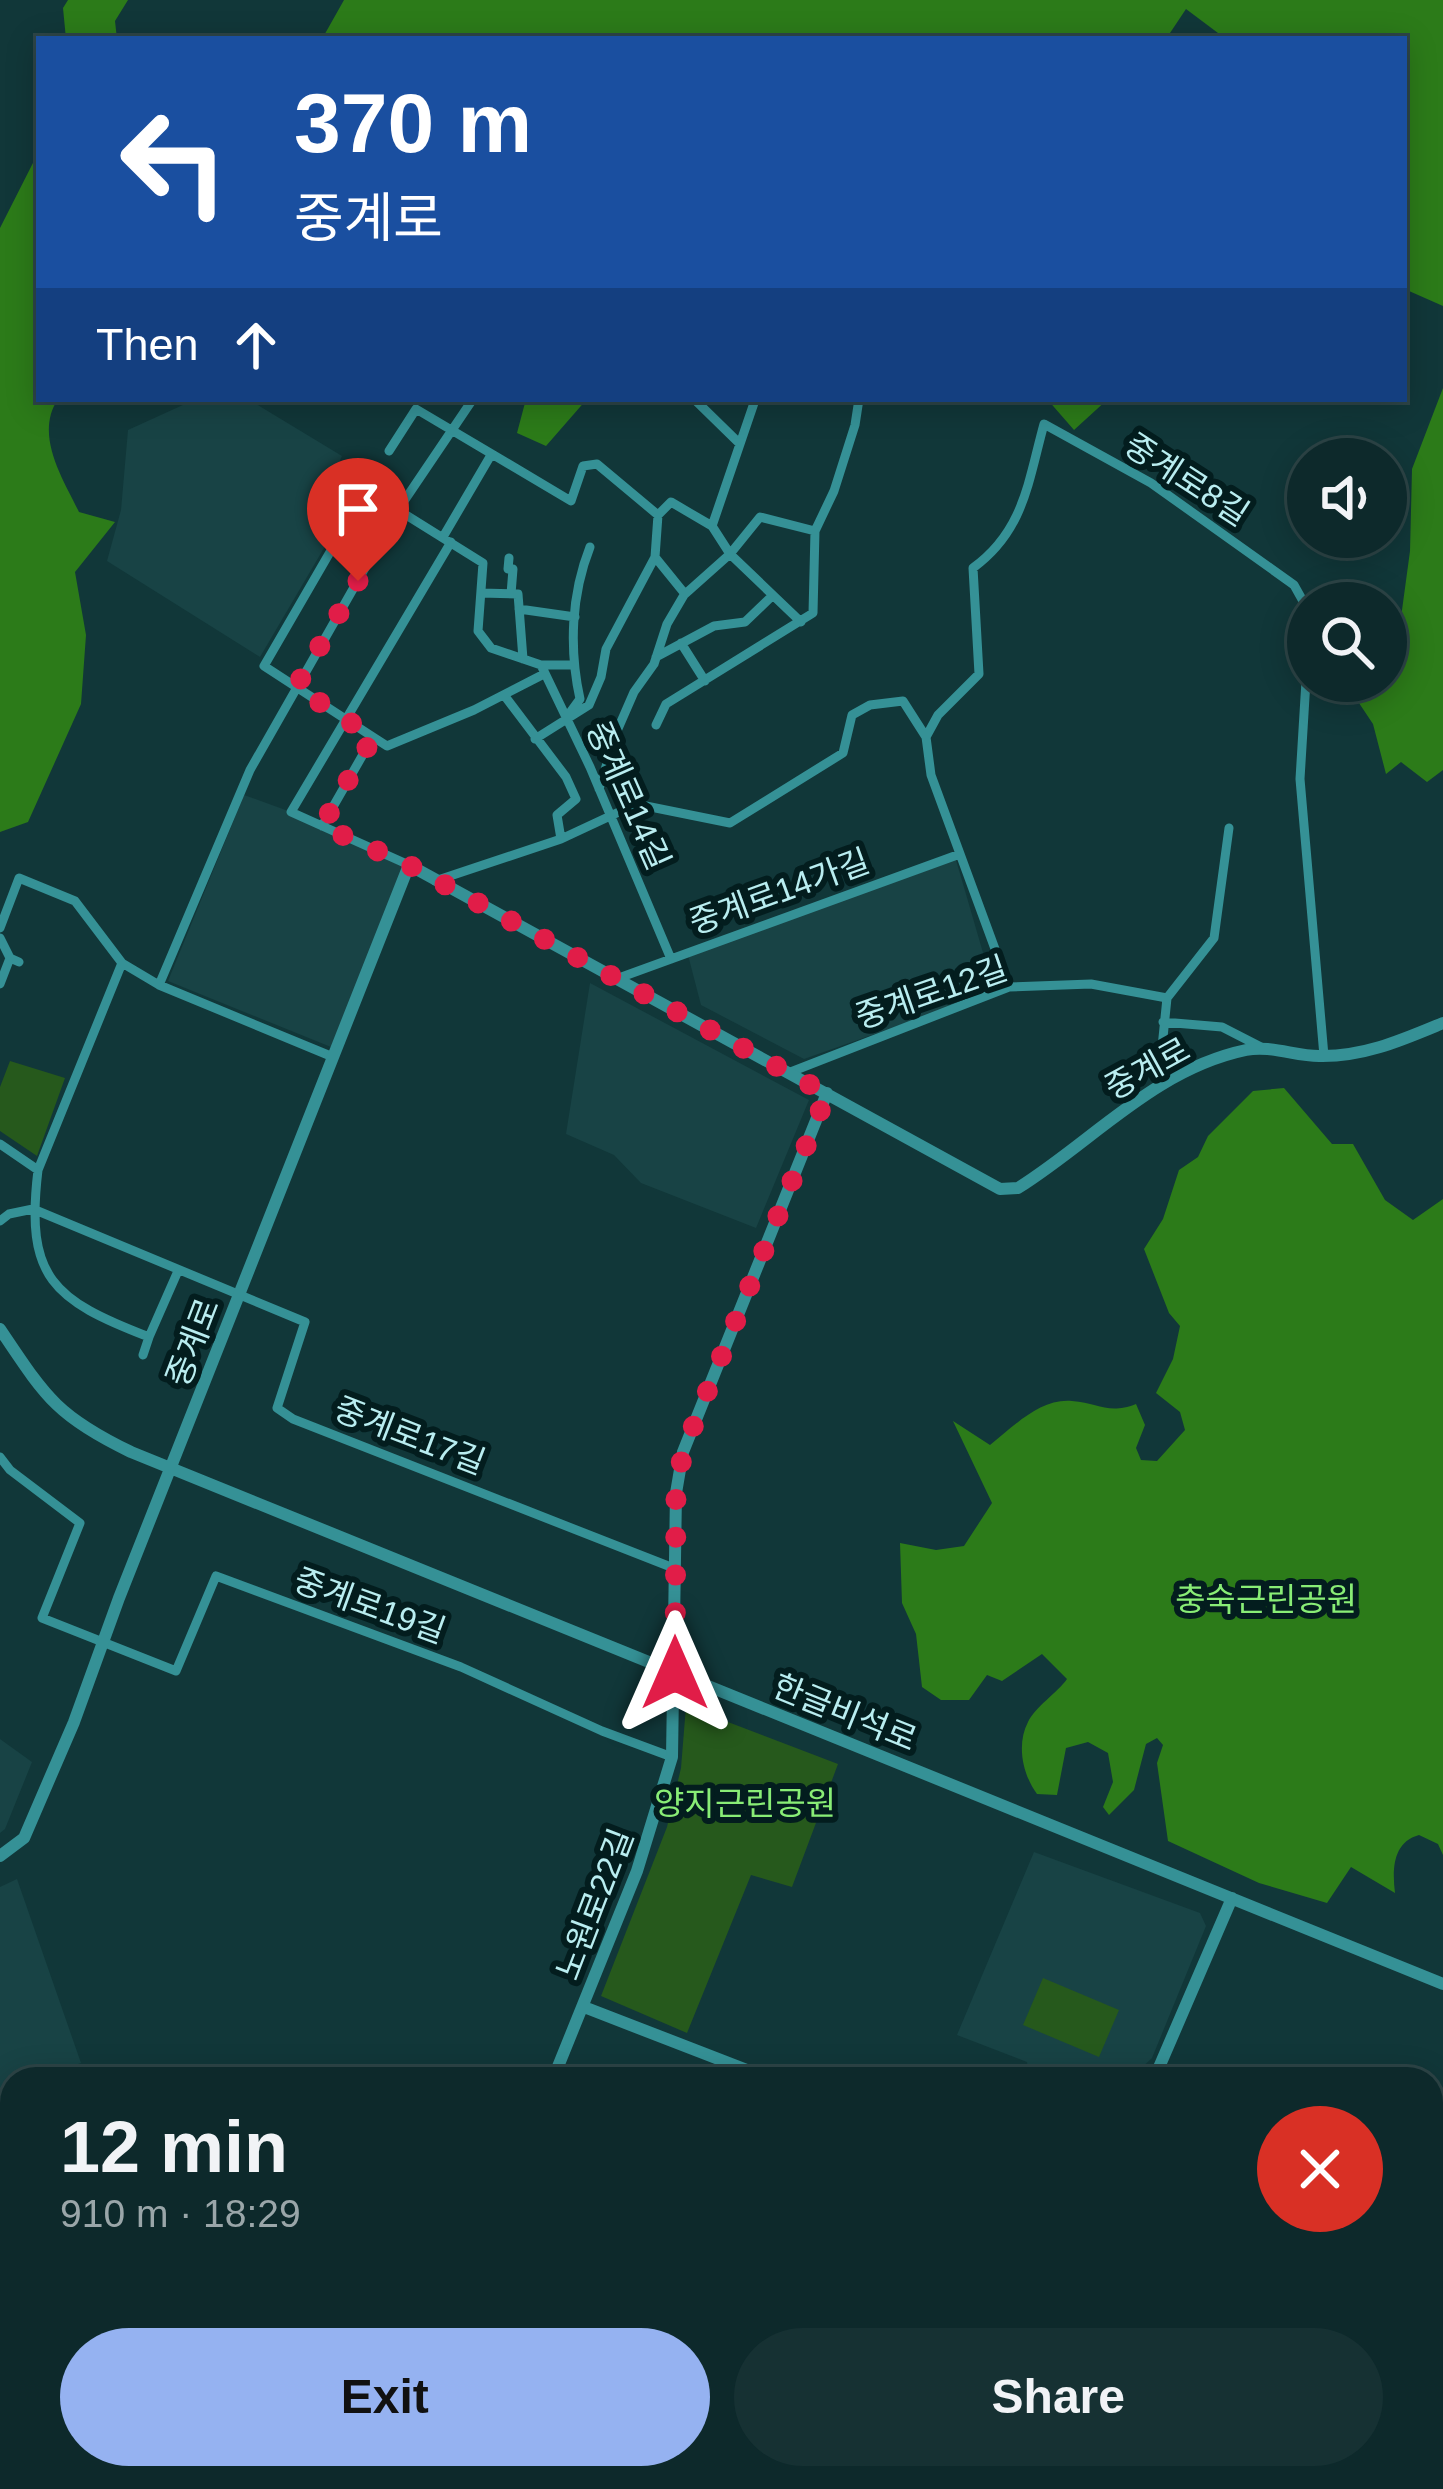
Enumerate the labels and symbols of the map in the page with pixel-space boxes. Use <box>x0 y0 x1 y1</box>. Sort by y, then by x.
street label: 중계로8길 <box>1118 426 1255 533</box>
pin <box>307 458 409 581</box>
street label: 중계로14길 <box>579 715 678 875</box>
street label: 중계로14가길 <box>684 842 874 941</box>
street label: 중계로12길 <box>850 949 1012 1036</box>
street label: 중계로 <box>1098 1030 1196 1107</box>
street label: 중계로 <box>159 1293 226 1391</box>
street label: 중계로17길 <box>329 1390 490 1481</box>
street label: 중계로19길 <box>289 1561 450 1650</box>
park label: 충숙근린공원 <box>1175 1581 1357 1618</box>
position arrow <box>612 1610 738 1736</box>
street label: 한글비석로 <box>768 1667 922 1758</box>
park label: 양지근린공원 <box>654 1785 836 1822</box>
street label: 노원로22길 <box>549 1824 640 1985</box>

